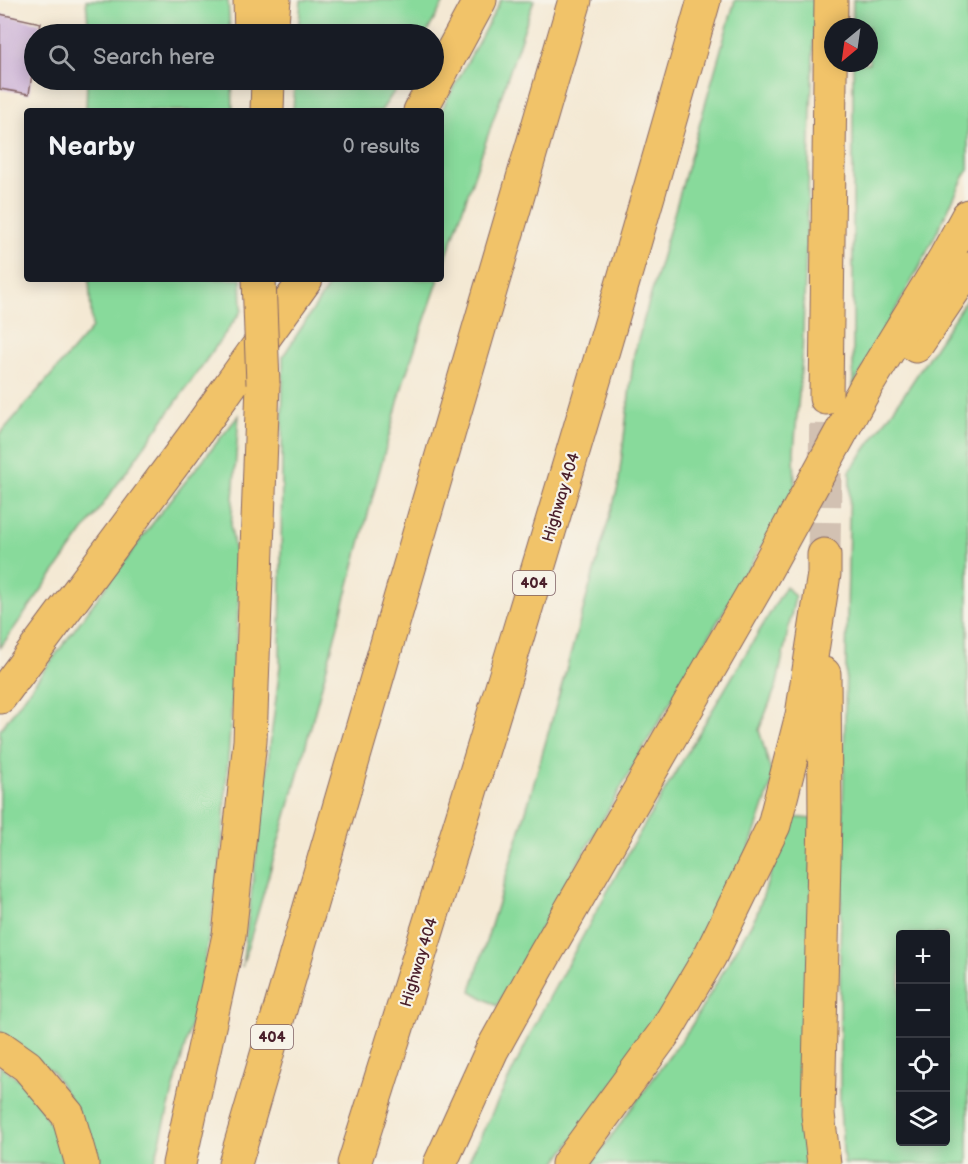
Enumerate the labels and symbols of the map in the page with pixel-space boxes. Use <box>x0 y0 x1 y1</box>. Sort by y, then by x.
north arrow <box>824 18 878 72</box>
street label: Highway 404 <box>539 450 584 544</box>
road number: 404 <box>513 571 555 595</box>
street label: Highway 404 <box>397 915 442 1009</box>
road number: 404 <box>251 1025 293 1049</box>

